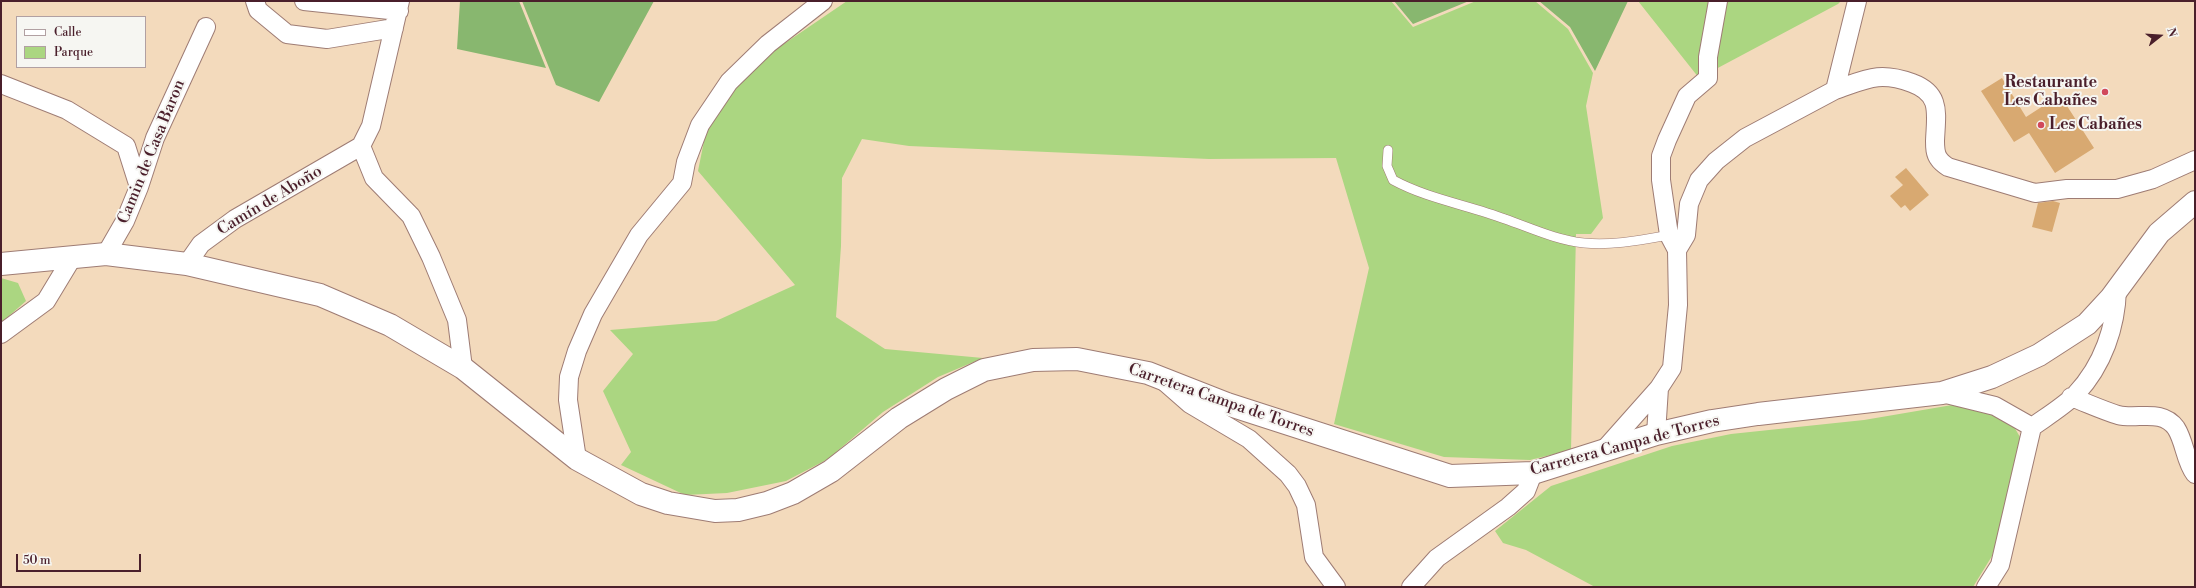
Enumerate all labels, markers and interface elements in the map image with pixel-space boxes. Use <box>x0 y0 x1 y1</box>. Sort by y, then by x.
legend <box>16 16 146 68</box>
north arrow <box>2140 16 2180 56</box>
text: Calle <box>54 25 81 40</box>
text: N <box>2164 26 2179 39</box>
text: Parque <box>54 45 93 60</box>
place label: Restaurante Les Cabañes <box>2004 73 2097 111</box>
street label: Camin de Casa Baron <box>114 77 190 227</box>
marker: Restaurante Les Cabañes <box>2100 87 2110 97</box>
place label: Les Cabañes <box>2049 115 2142 135</box>
marker: Les Cabañes <box>2036 120 2046 130</box>
street label: Camín de Aboño <box>214 162 326 240</box>
street label: Carretera Campa de Torres <box>1126 360 1316 442</box>
street label: Carretera Campa de Torres <box>1528 411 1722 481</box>
scale bar <box>18 546 143 572</box>
text: 50 m <box>23 553 51 568</box>

